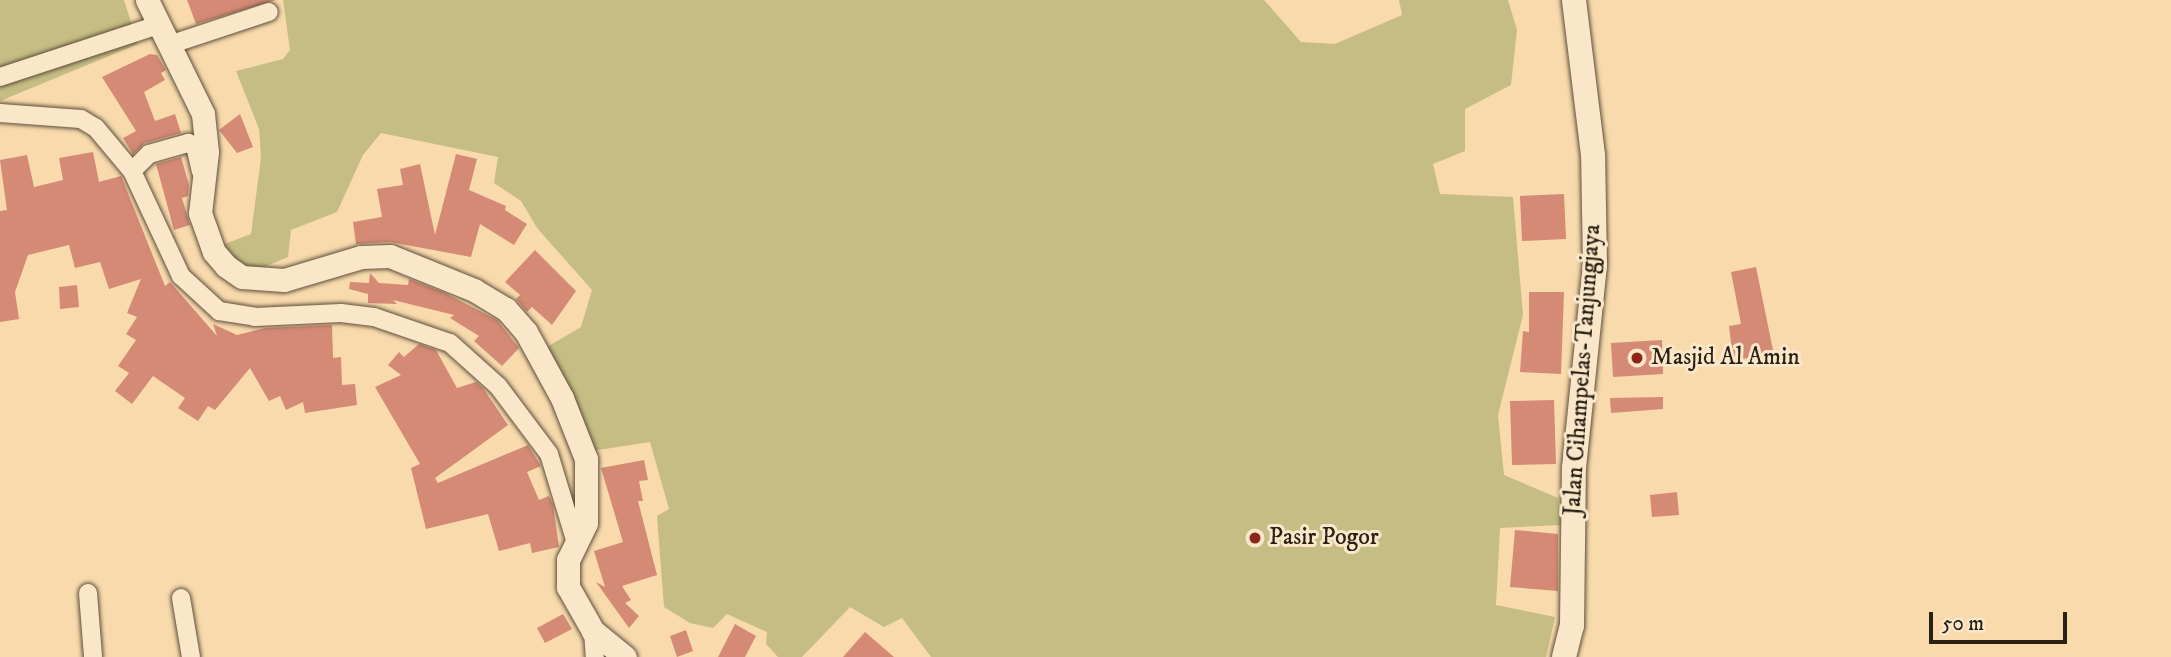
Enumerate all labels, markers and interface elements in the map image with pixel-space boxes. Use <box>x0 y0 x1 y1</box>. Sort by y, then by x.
street label: Jalan Cihampelas-Tanjungjaya <box>1558 223 1608 517</box>
place label: Masjid Al Amin <box>1651 344 1800 372</box>
marker: Masjid Al Amin <box>1629 350 1645 366</box>
place label: Pasir Pogor <box>1269 524 1379 552</box>
marker: Pasir Pogor <box>1247 530 1263 546</box>
scale bar <box>1933 598 2071 642</box>
text: 50 m <box>1942 611 1984 637</box>

